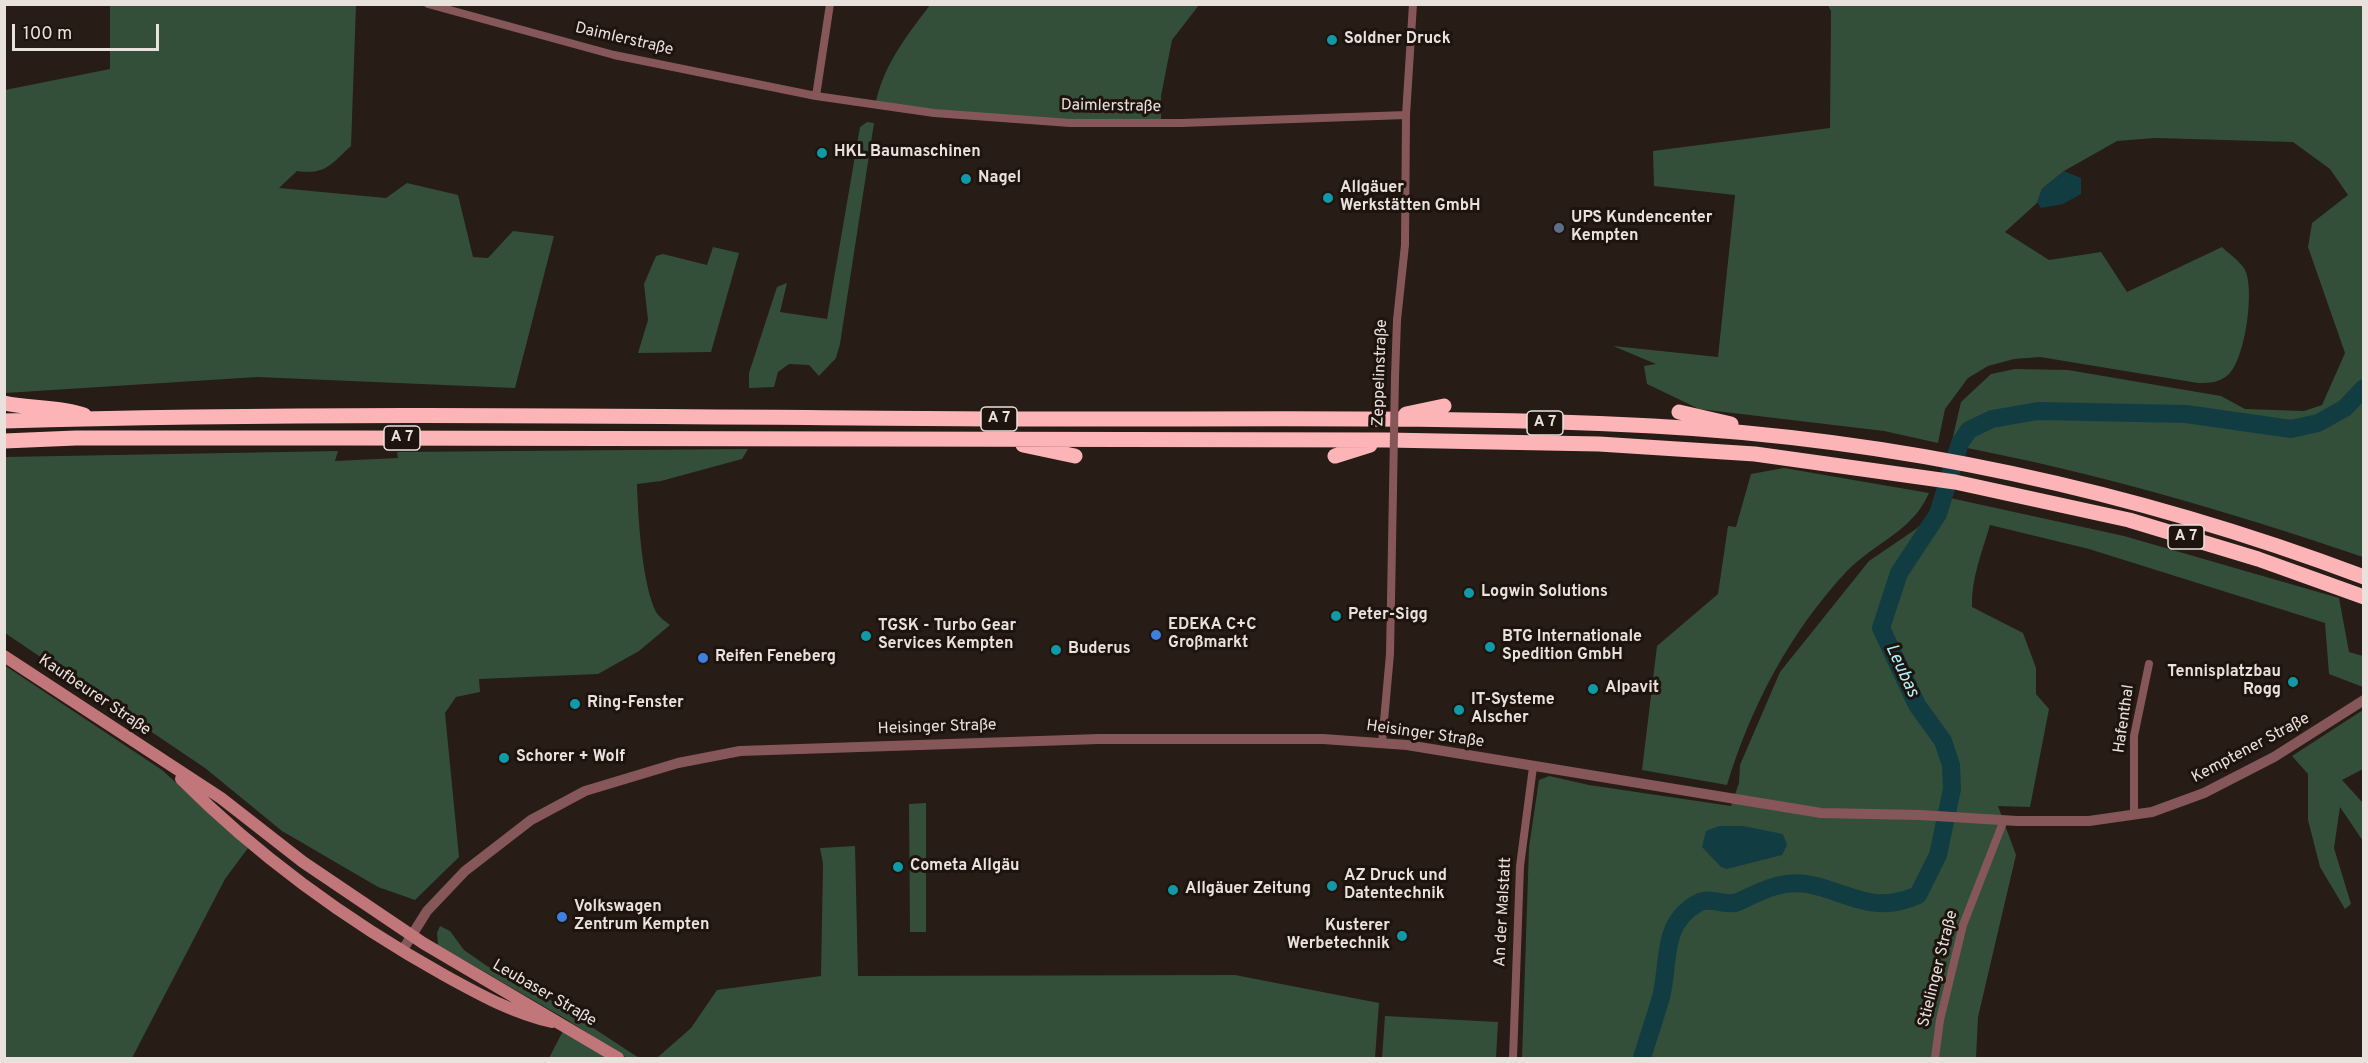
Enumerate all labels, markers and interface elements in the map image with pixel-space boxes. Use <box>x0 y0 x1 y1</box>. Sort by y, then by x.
scale bar <box>15 12 162 50</box>
street label: Daimlerstraße <box>573 19 675 61</box>
text: 100 m <box>23 23 72 46</box>
place label: Soldner Druck <box>1344 30 1451 50</box>
marker: Soldner Druck <box>1325 33 1339 47</box>
street label: Daimlerstraße <box>1061 97 1161 117</box>
place label: HKL Baumaschinen <box>834 143 981 163</box>
marker: HKL Baumaschinen <box>815 146 829 160</box>
place label: Nagel <box>978 169 1021 189</box>
marker: Nagel <box>959 172 973 186</box>
place label: Allgäuer Werkstätten GmbH <box>1340 179 1480 217</box>
marker: Allgäuer Werkstätten GmbH <box>1321 191 1335 205</box>
place label: UPS Kundencenter Kempten <box>1571 209 1713 247</box>
marker: UPS Kundencenter Kempten <box>1552 221 1566 235</box>
street label: Zeppelinstraße <box>1370 319 1392 427</box>
road number: A 7 <box>981 407 1017 431</box>
road number: A 7 <box>1527 411 1563 435</box>
road number: A 7 <box>384 426 420 450</box>
road number: A 7 <box>2168 525 2204 549</box>
place label: Logwin Solutions <box>1481 583 1608 603</box>
marker: Logwin Solutions <box>1462 586 1476 600</box>
place label: Peter-Sigg <box>1348 606 1428 626</box>
marker: Peter-Sigg <box>1329 609 1343 623</box>
place label: EDEKA C+C Großmarkt <box>1168 616 1256 654</box>
place label: TGSK - Turbo Gear Services Kempten <box>878 617 1016 655</box>
marker: EDEKA C+C Großmarkt <box>1149 628 1163 642</box>
place label: BTG Internationale Spedition GmbH <box>1502 628 1642 666</box>
marker: TGSK - Turbo Gear Services Kempten <box>859 629 873 643</box>
place label: Buderus <box>1068 640 1131 660</box>
marker: BTG Internationale Spedition GmbH <box>1483 640 1497 654</box>
water label: Leubas <box>1879 641 1923 701</box>
marker: Buderus <box>1049 643 1063 657</box>
place label: Reifen Feneberg <box>715 648 836 668</box>
street label: Kaufbeurer Straße <box>34 651 154 741</box>
marker: Reifen Feneberg <box>696 651 710 665</box>
place label: Tennisplatzbau Rogg <box>2167 663 2281 701</box>
marker: Tennisplatzbau Rogg <box>2286 675 2300 689</box>
place label: Alpavit <box>1605 679 1659 699</box>
marker: Alpavit <box>1586 682 1600 696</box>
street label: Hafenthal <box>2111 683 2139 755</box>
place label: IT-Systeme Alscher <box>1471 691 1555 729</box>
place label: Ring-Fenster <box>587 694 684 714</box>
marker: Ring-Fenster <box>568 697 582 711</box>
marker: IT-Systeme Alscher <box>1452 703 1466 717</box>
street label: Kemptener Straße <box>2189 710 2313 788</box>
street label: Heisinger Straße <box>877 716 997 740</box>
street label: Heisinger Straße <box>1365 717 1485 753</box>
place label: Schorer + Wolf <box>516 748 625 768</box>
marker: Schorer + Wolf <box>497 751 511 765</box>
place label: Cometa Allgäu <box>910 857 1020 877</box>
street label: An der Malstatt <box>1492 857 1516 967</box>
marker: Cometa Allgäu <box>891 860 905 874</box>
place label: AZ Druck und Datentechnik <box>1344 867 1447 905</box>
marker: AZ Druck und Datentechnik <box>1325 879 1339 893</box>
place label: Allgäuer Zeitung <box>1185 880 1311 900</box>
marker: Allgäuer Zeitung <box>1166 883 1180 897</box>
place label: Volkswagen Zentrum Kempten <box>574 898 709 936</box>
street label: Stielinger Straße <box>1915 909 1963 1029</box>
marker: Volkswagen Zentrum Kempten <box>555 910 569 924</box>
place label: Kusterer Werbetechnik <box>1287 917 1390 955</box>
marker: Kusterer Werbetechnik <box>1395 929 1409 943</box>
street label: Leubaser Straße <box>489 956 599 1032</box>

